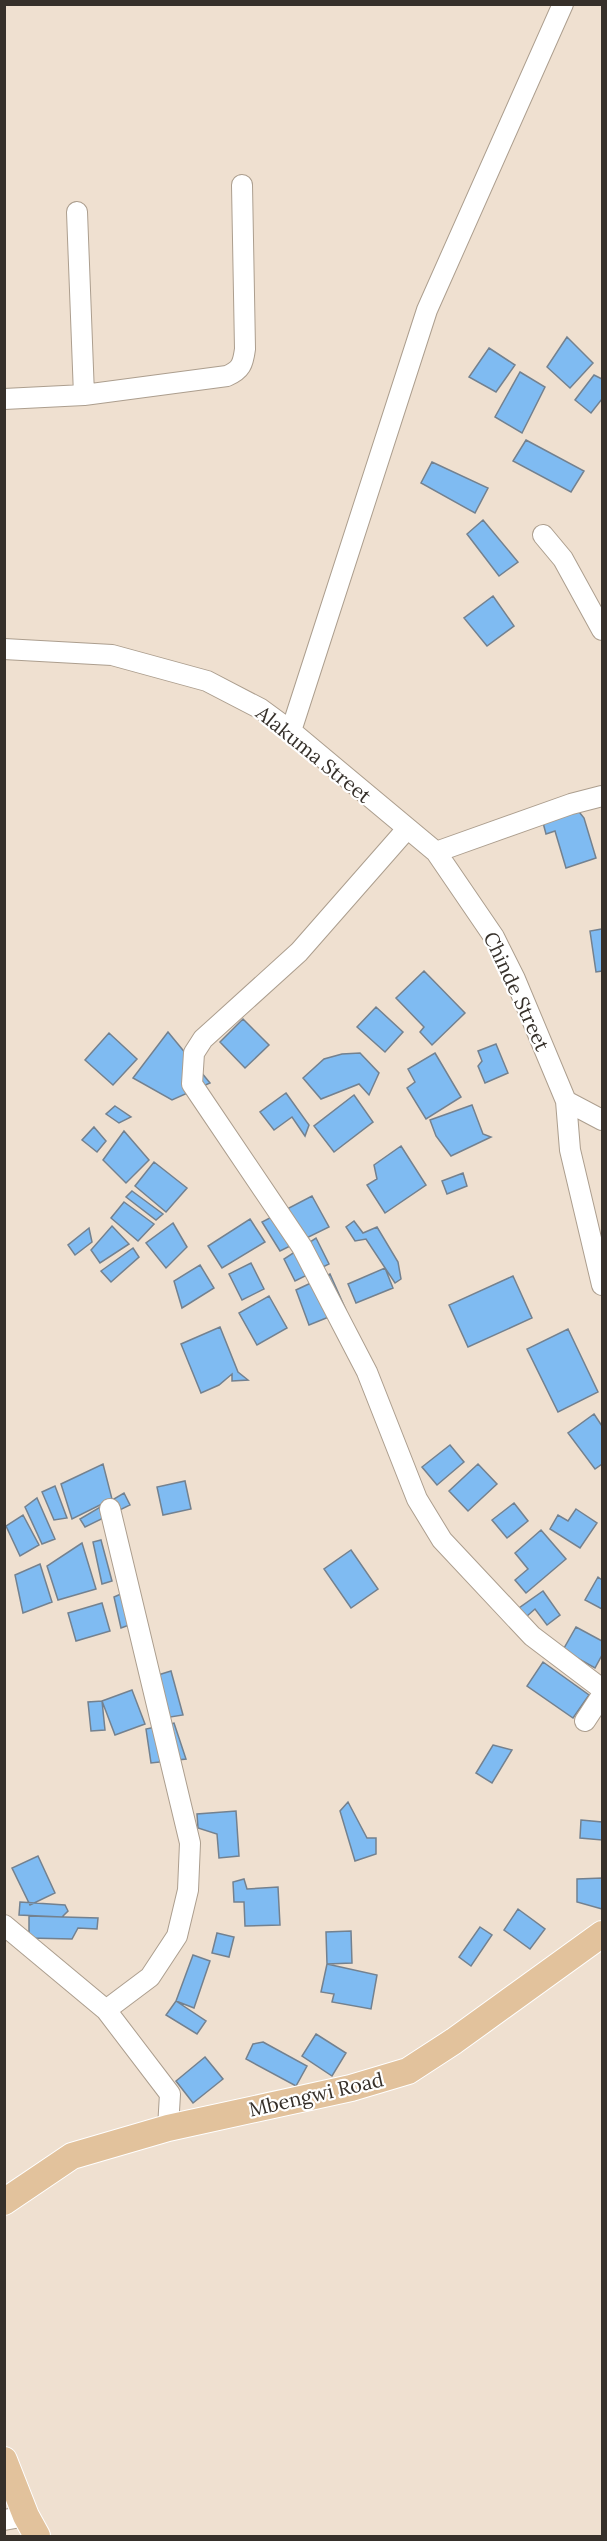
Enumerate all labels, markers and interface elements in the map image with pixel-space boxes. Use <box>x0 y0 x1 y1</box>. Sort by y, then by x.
street label: Alakuma Street <box>251 699 377 808</box>
street label: Chinde Street <box>479 927 556 1055</box>
street label: Mbengwi Road <box>246 2066 386 2122</box>

